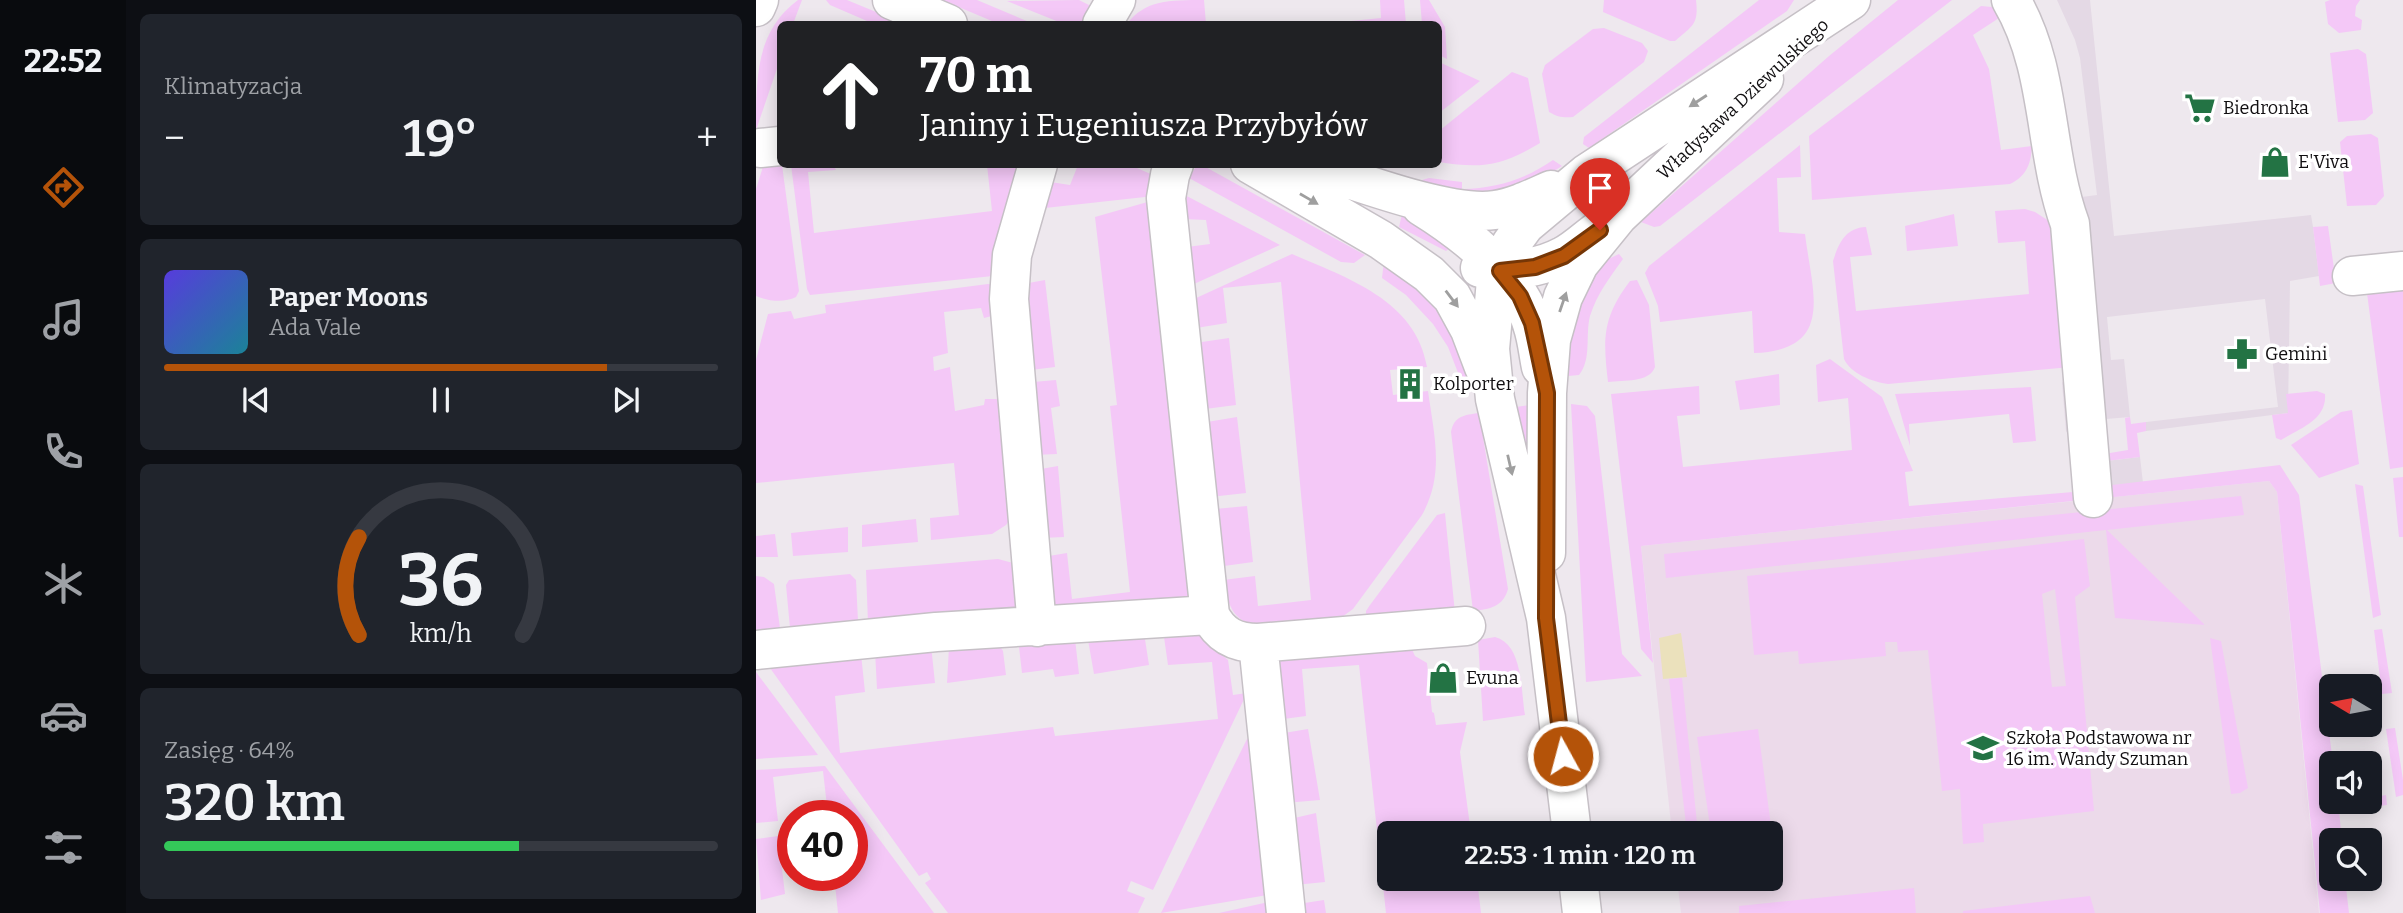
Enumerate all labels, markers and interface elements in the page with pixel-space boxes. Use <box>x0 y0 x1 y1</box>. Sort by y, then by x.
street label: Władysława Dziewulskiego <box>1653 14 1833 184</box>
text: 22:52 <box>24 42 102 80</box>
text: 70 m <box>920 46 1032 105</box>
icon: ahead <box>805 49 896 140</box>
text: Klimatyzacja <box>164 72 302 100</box>
supermarket icon: Biedronka <box>2183 91 2217 125</box>
one-way arrow <box>1688 94 1708 107</box>
place label: Biedronka <box>2223 97 2309 119</box>
text: Janiny i Eugeniusza Przybyłów <box>920 106 1368 144</box>
text: 19° <box>403 107 478 170</box>
text: − <box>164 115 185 161</box>
text: + <box>696 115 718 161</box>
shop icon: E'Viva <box>2258 145 2292 179</box>
place label: E'Viva <box>2298 151 2349 173</box>
pin <box>1570 158 1630 230</box>
icon: directions <box>39 163 88 212</box>
icon: arrive <box>1581 169 1619 207</box>
one-way arrow <box>1300 192 1319 205</box>
text: Paper Moons <box>269 282 428 313</box>
one-way arrow <box>1444 290 1458 308</box>
one-way arrow <box>1558 292 1569 313</box>
icon: music <box>39 295 88 344</box>
text: Ada Vale <box>269 313 361 341</box>
pharmacy icon: Gemini <box>2225 337 2259 371</box>
place label: Gemini <box>2265 343 2327 365</box>
building icon: Kolporter <box>1393 367 1427 401</box>
place label: Kolporter <box>1433 373 1514 395</box>
icon: previous <box>237 381 275 419</box>
icon: pause <box>422 381 460 419</box>
icon: next <box>607 381 645 419</box>
icon: phone <box>39 427 88 476</box>
one-way arrow <box>1505 454 1516 476</box>
text: 36 <box>399 537 483 624</box>
icon: climate <box>39 559 88 608</box>
text: km/h <box>410 619 472 649</box>
shop icon: Evuna <box>1426 661 1460 695</box>
place label: Evuna <box>1466 667 1519 689</box>
north arrow <box>2319 674 2382 737</box>
map controls <box>2319 674 2382 891</box>
icon: car <box>39 691 88 740</box>
position arrow <box>1526 719 1600 793</box>
place label: Szkoła Podstawowa nr 16 im. Wandy Szuman <box>2006 727 2192 770</box>
school or university icon: Szkoła Podstawowa nr 16 im. Wandy Szuman <box>1966 731 2000 765</box>
text: Zasięg · 64% <box>164 736 295 764</box>
button: sound <box>2319 751 2382 814</box>
text: 320 km <box>164 771 345 834</box>
speed limit sign: 40 <box>777 800 868 891</box>
icon: filters <box>39 823 88 872</box>
button: search <box>2319 828 2382 891</box>
text: 22:53 · 1 min · 120 m <box>1464 840 1696 871</box>

